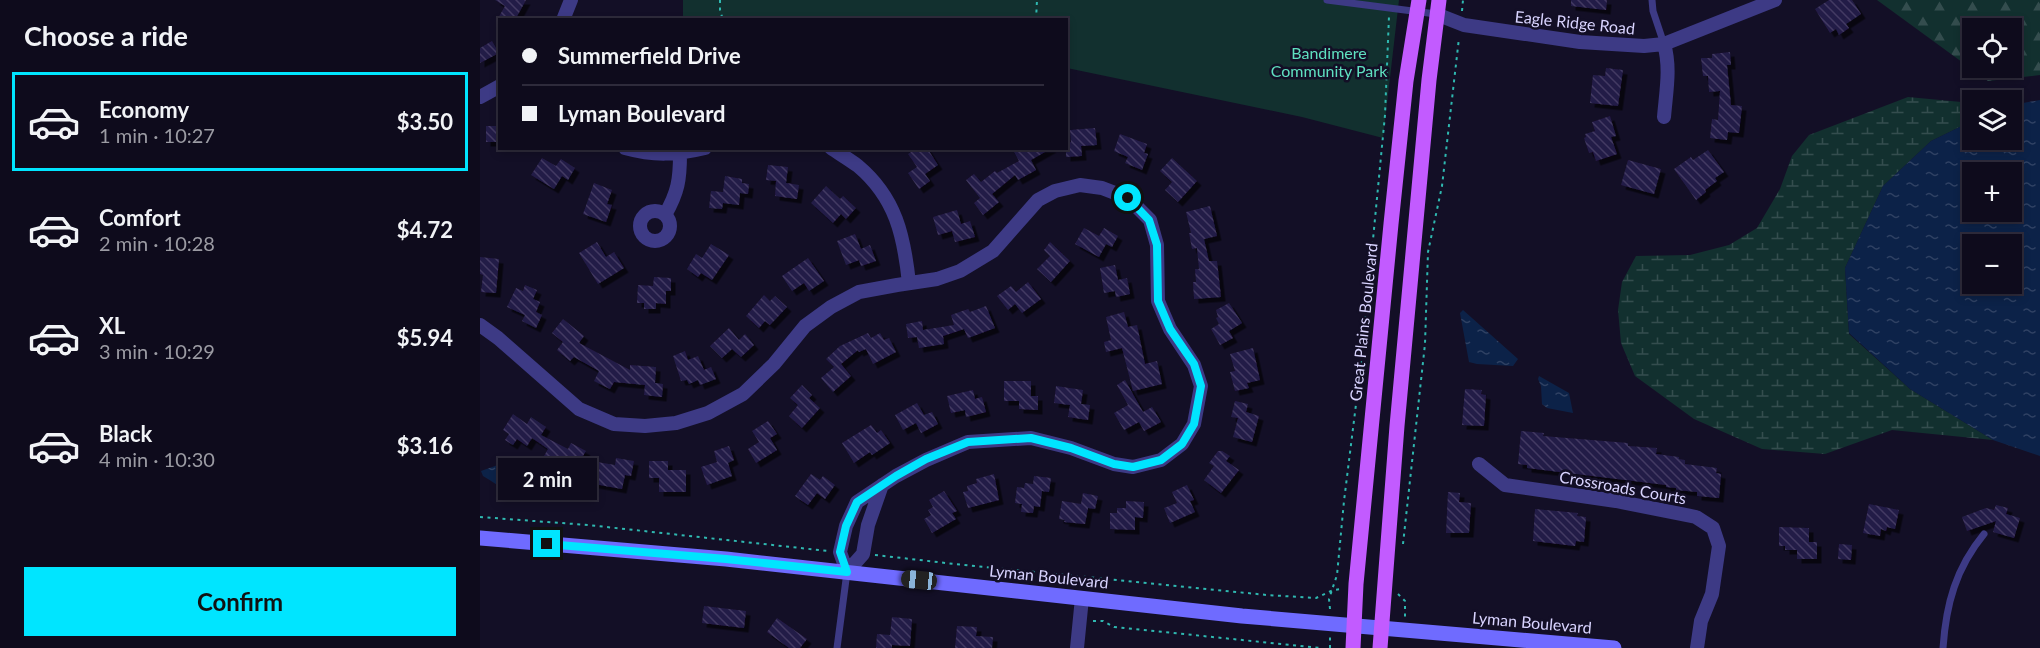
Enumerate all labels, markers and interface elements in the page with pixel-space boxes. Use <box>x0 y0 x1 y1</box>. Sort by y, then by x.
street label: Eagle Ridge Road <box>1514 6 1636 38</box>
map controls <box>1962 18 2022 294</box>
button: locate <box>1962 18 2022 78</box>
text: Choose a ride <box>24 19 188 52</box>
text: Summerfield Drive <box>558 42 741 69</box>
park label: Bandimere Community Park <box>1271 43 1388 80</box>
button: layers <box>1962 90 2022 150</box>
icon: car <box>27 95 81 149</box>
text: Economy <box>99 96 189 123</box>
text: Lyman Boulevard <box>558 100 726 127</box>
text: $3.50 <box>397 108 453 135</box>
text: 1 min · 10:27 <box>99 123 215 147</box>
button: + <box>1962 162 2022 222</box>
route start <box>1114 184 1141 211</box>
icon: car <box>27 203 81 257</box>
text: Comfort <box>99 204 181 231</box>
text: $4.72 <box>397 216 453 243</box>
text: 2 min · 10:28 <box>99 231 215 255</box>
button: − <box>1962 234 2022 294</box>
street label: Great Plains Boulevard <box>1345 242 1381 402</box>
icon: car <box>27 311 81 365</box>
text: XL <box>99 312 125 339</box>
text: $5.94 <box>397 324 453 351</box>
text: 3 min · 10:29 <box>99 339 215 363</box>
icon: car <box>27 419 81 473</box>
text: Black <box>99 420 152 447</box>
text: $3.16 <box>397 432 453 459</box>
text: 4 min · 10:30 <box>99 447 215 471</box>
callout: 2 min <box>497 457 596 499</box>
street label: Crossroads Courts <box>1558 466 1688 508</box>
text: 2 min <box>523 467 572 491</box>
route end <box>533 530 560 557</box>
street label: Lyman Boulevard <box>988 560 1110 592</box>
button: Confirm <box>24 567 456 636</box>
car <box>900 569 938 591</box>
street label: Lyman Boulevard <box>1471 607 1593 637</box>

